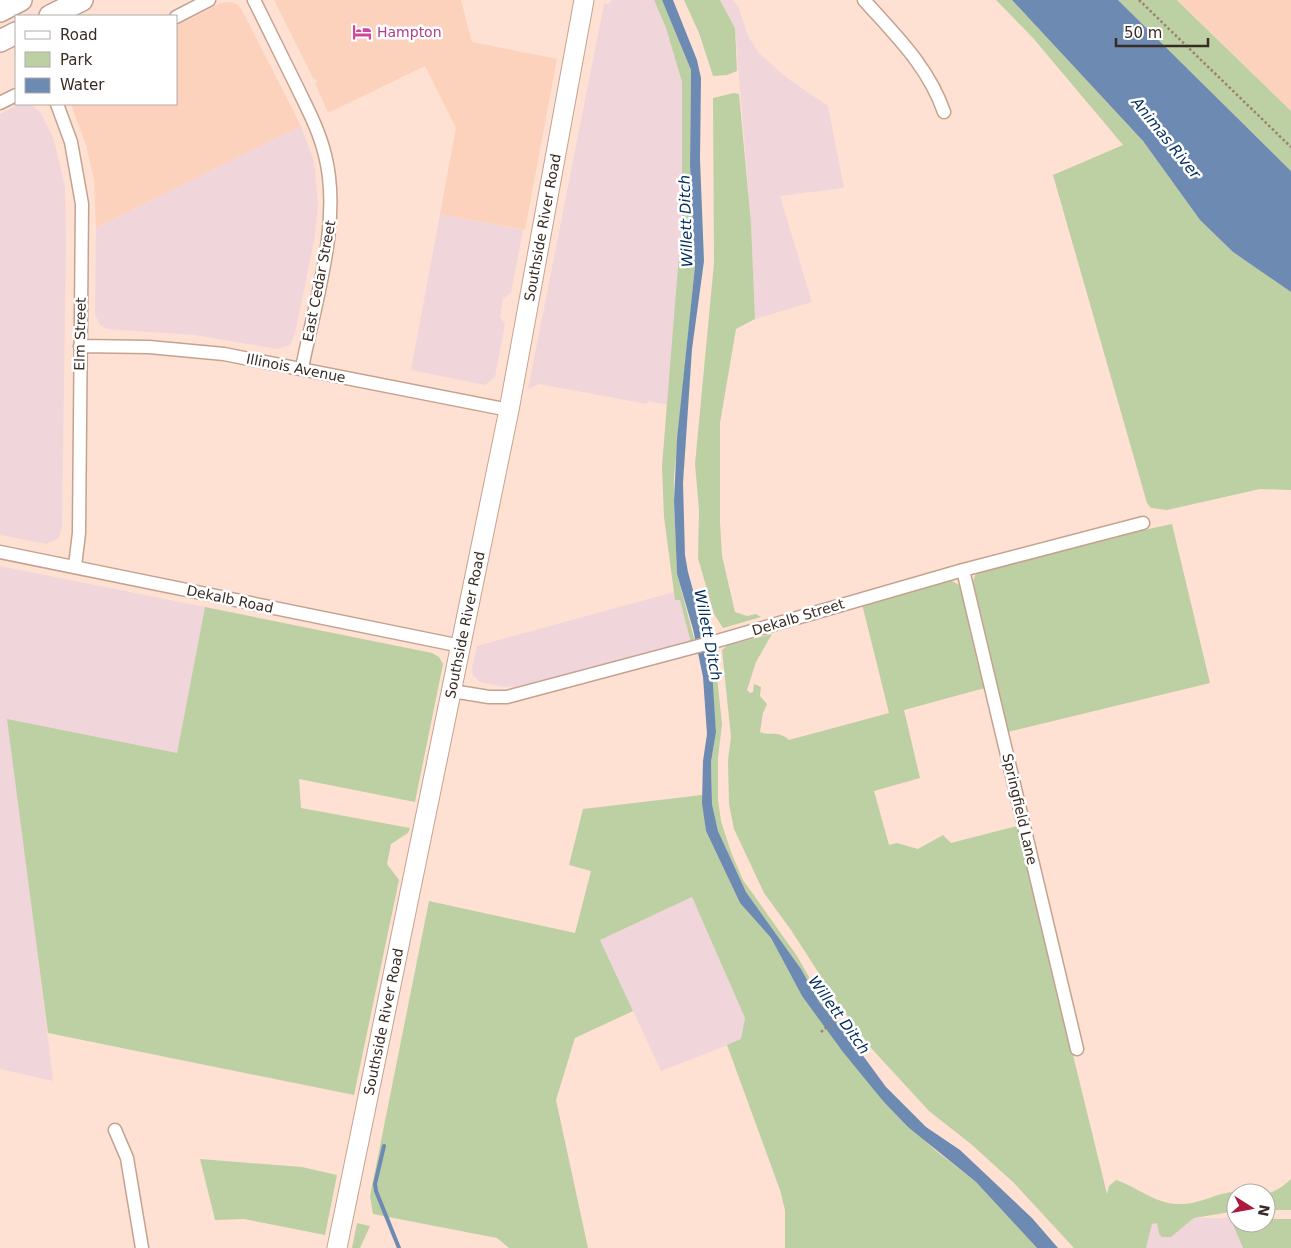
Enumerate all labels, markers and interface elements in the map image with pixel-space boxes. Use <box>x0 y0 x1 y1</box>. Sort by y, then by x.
legend <box>15 15 178 105</box>
scale bar <box>1116 15 1208 47</box>
hotel icon: Hampton <box>351 21 373 43</box>
place label: Hampton <box>377 24 442 40</box>
text: 50 m <box>1124 24 1162 42</box>
text: Road <box>60 26 98 44</box>
text: Park <box>60 51 93 69</box>
text: Water <box>60 76 105 94</box>
water label: Animas River <box>1127 93 1205 183</box>
street label: Southside River Road <box>521 152 564 303</box>
water label: Willett Ditch <box>675 174 697 268</box>
street label: East Cedar Street <box>299 218 339 343</box>
street label: Elm Street <box>71 297 89 371</box>
street label: Illinois Avenue <box>245 351 347 385</box>
street label: Southside River Road <box>442 550 488 700</box>
street label: Dekalb Road <box>185 582 275 616</box>
water label: Willett Ditch <box>690 588 726 682</box>
street label: Dekalb Street <box>750 595 847 639</box>
street label: Springfield Lane <box>999 752 1041 866</box>
street label: Southside River Road <box>361 947 406 1097</box>
water label: Willett Ditch <box>805 972 873 1058</box>
north arrow <box>1226 1183 1276 1233</box>
text: N <box>1255 1203 1273 1218</box>

